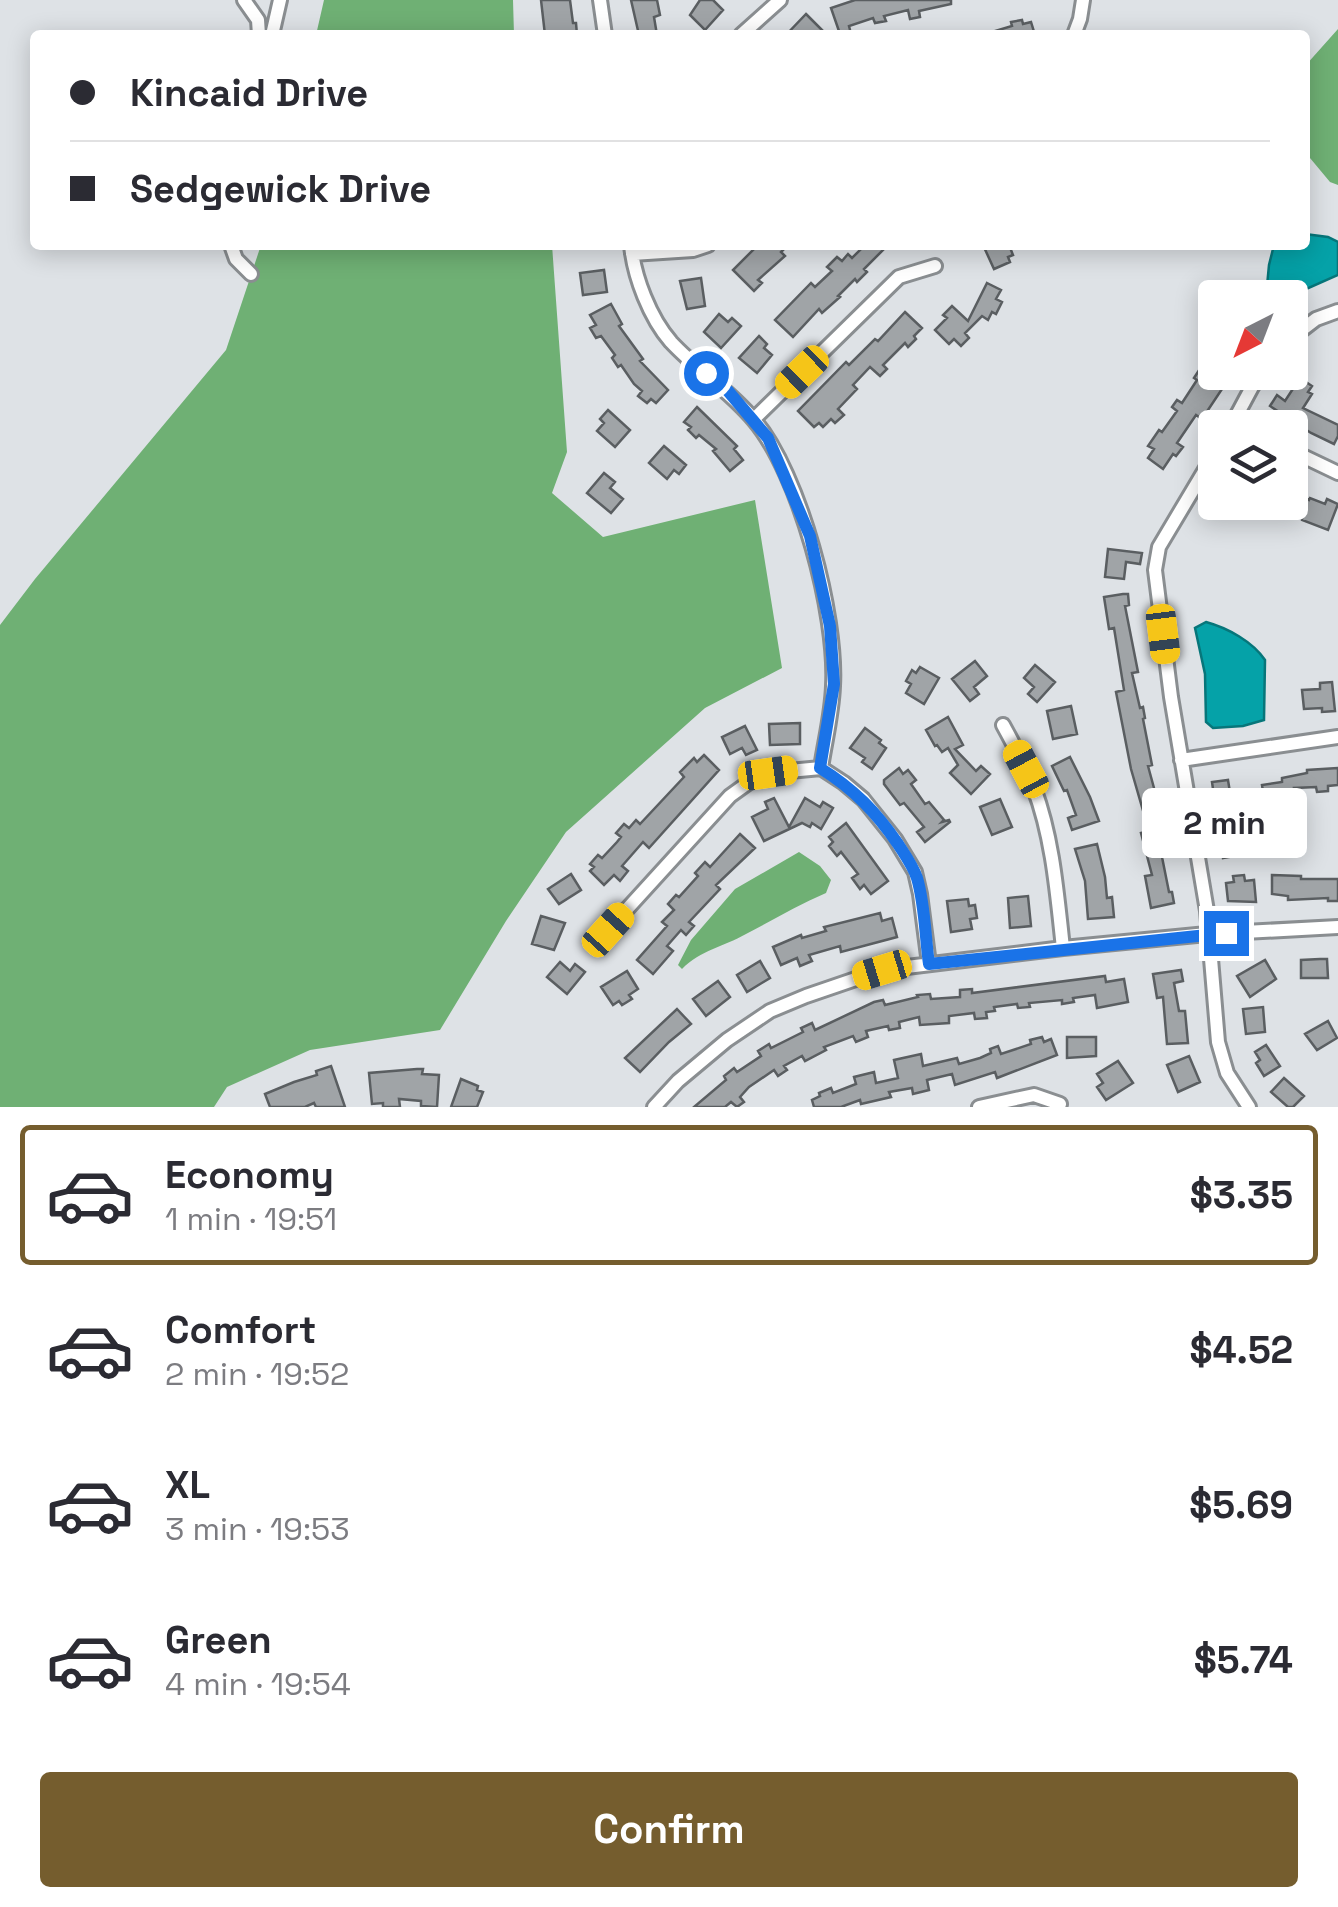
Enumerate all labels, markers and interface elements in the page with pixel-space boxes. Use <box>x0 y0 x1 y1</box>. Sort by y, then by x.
text: Kincaid Drive <box>130 69 368 117</box>
text: Sedgewick Drive <box>130 165 431 213</box>
north arrow <box>1198 280 1308 390</box>
map controls <box>1198 280 1308 520</box>
car <box>770 340 834 404</box>
route start <box>684 351 729 396</box>
button: layers <box>1198 410 1308 520</box>
car <box>1144 602 1182 666</box>
car <box>999 735 1053 803</box>
car <box>736 754 800 792</box>
callout: 2 min <box>1144 788 1308 858</box>
text: 2 min <box>1183 803 1266 843</box>
car <box>577 898 639 962</box>
route end <box>1204 911 1249 956</box>
car <box>849 947 915 993</box>
icon: car <box>45 1150 135 1240</box>
text: Economy <box>165 1151 334 1199</box>
text: $3.35 <box>1190 1171 1293 1219</box>
text: 1 min · 19:51 <box>165 1199 337 1239</box>
icon: car <box>45 1305 135 1395</box>
text: Comfort <box>165 1306 316 1354</box>
text: $4.52 <box>1189 1326 1293 1374</box>
text: 2 min · 19:52 <box>165 1354 349 1394</box>
icon: car <box>45 1460 135 1550</box>
text: XL <box>165 1461 210 1509</box>
text: $5.69 <box>1189 1481 1293 1529</box>
text: 3 min · 19:53 <box>165 1509 350 1549</box>
icon: car <box>45 1615 135 1705</box>
text: Green <box>165 1616 272 1664</box>
text: $5.74 <box>1194 1636 1293 1684</box>
text: 4 min · 19:54 <box>165 1664 351 1704</box>
button: Confirm <box>40 1772 1298 1887</box>

